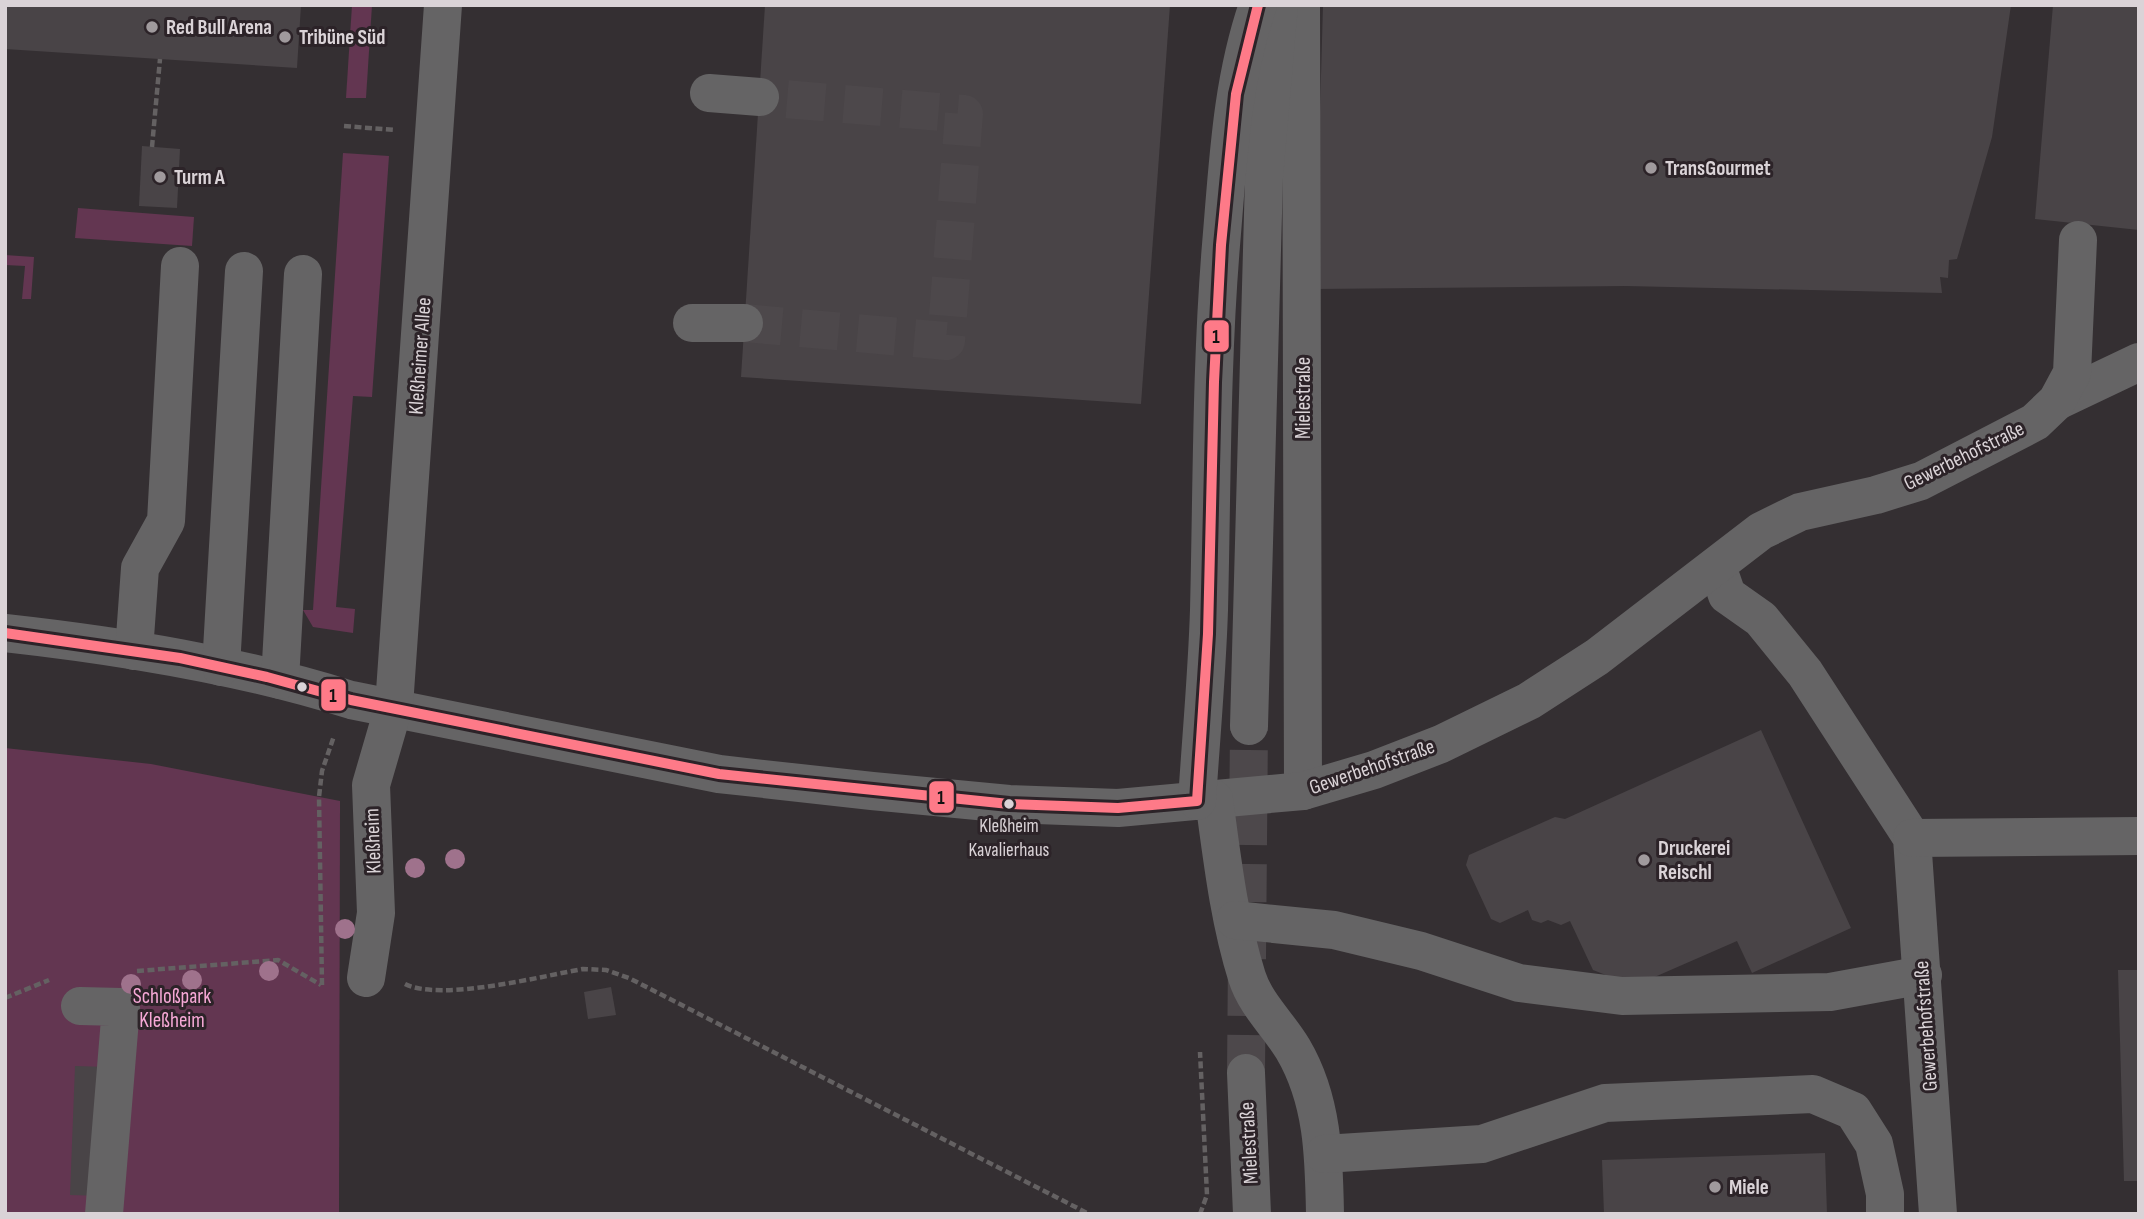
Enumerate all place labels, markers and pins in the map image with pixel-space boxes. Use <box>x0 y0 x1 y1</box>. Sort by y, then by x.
place label: Red Bull Arena <box>166 15 272 40</box>
marker: Red Bull Arena <box>144 19 160 35</box>
place label: Tribüne Süd <box>299 25 385 50</box>
marker: Tribüne Süd <box>277 29 293 45</box>
place label: TransGourmet <box>1665 156 1771 181</box>
marker: TransGourmet <box>1643 160 1659 176</box>
place label: Turm A <box>174 165 226 190</box>
marker: Turm A <box>152 169 168 185</box>
unlabelled marker <box>295 680 309 694</box>
marker: Kleßheim Kavalierhaus <box>1002 797 1016 811</box>
place label: Kleßheim Kavalierhaus <box>969 815 1050 862</box>
place label: Druckerei Reischl <box>1658 836 1730 885</box>
marker: Druckerei Reischl <box>1636 852 1652 868</box>
place label: Miele <box>1729 1175 1769 1200</box>
marker: Miele <box>1707 1179 1723 1195</box>

